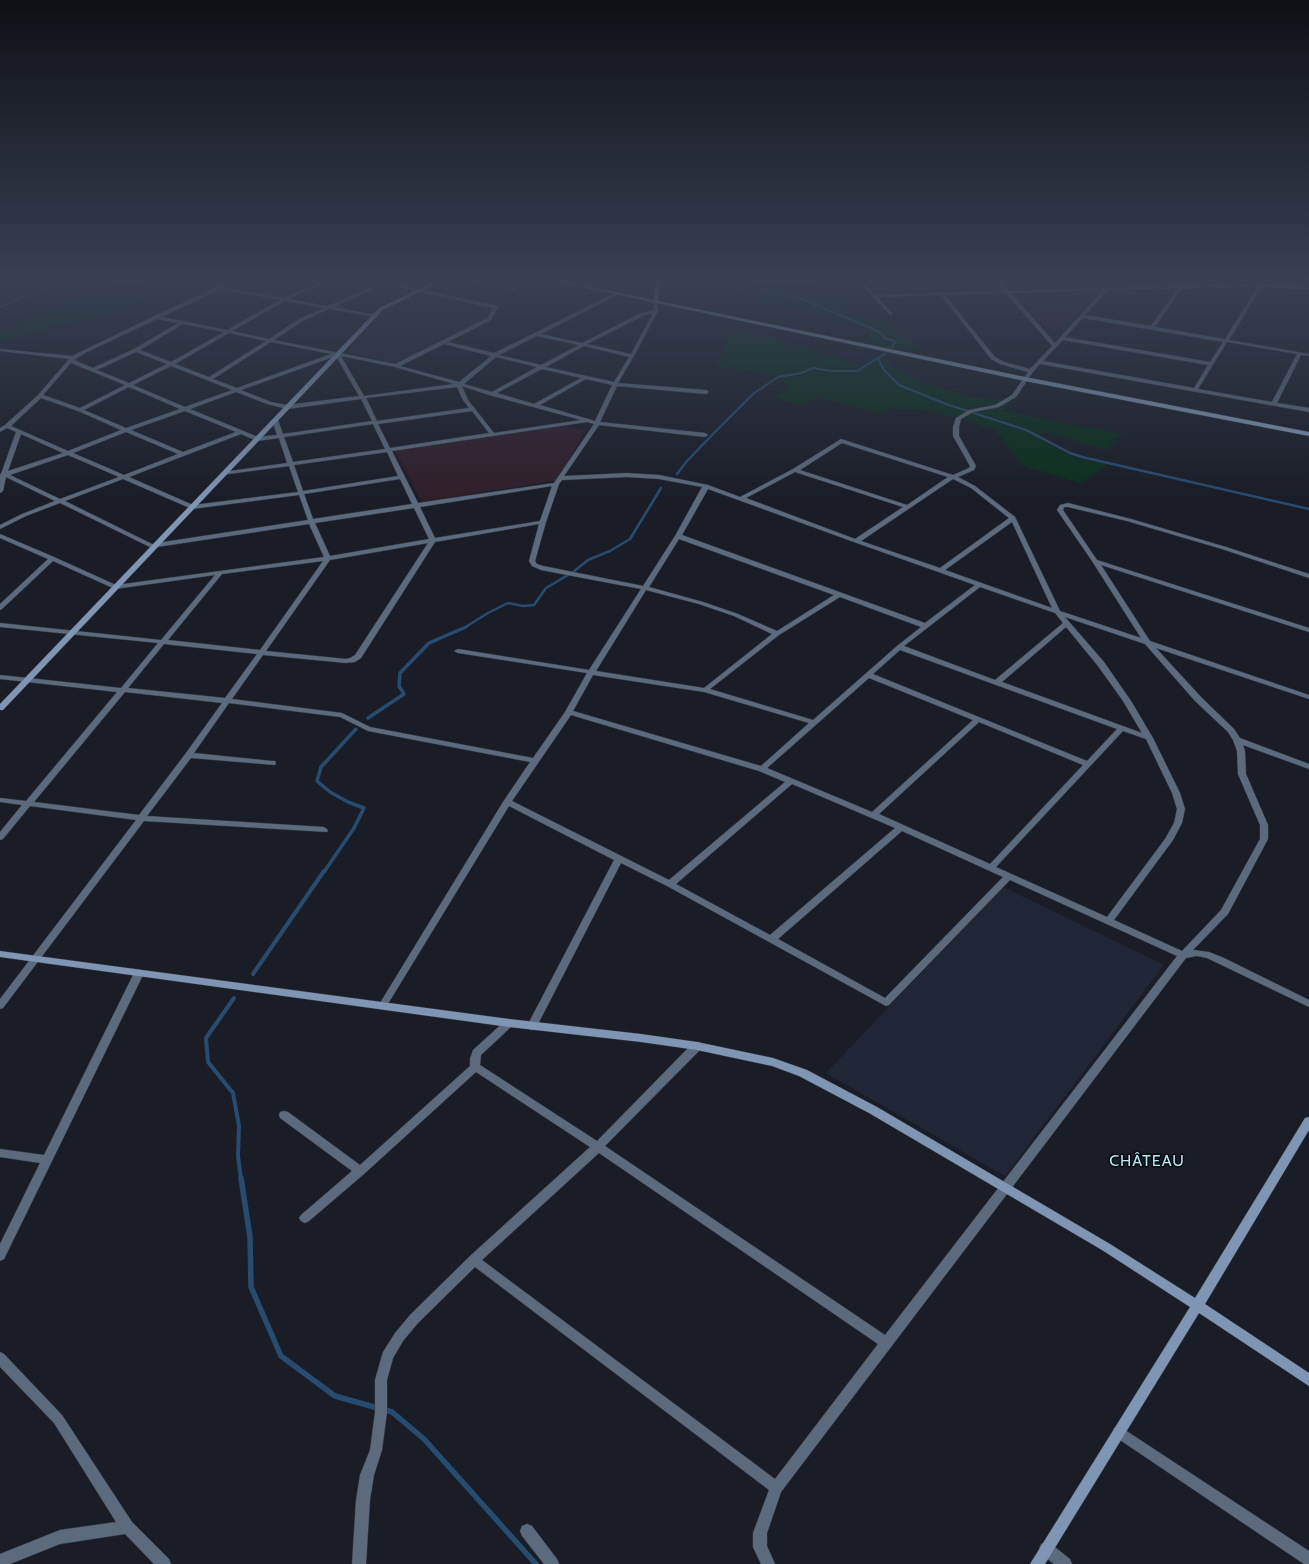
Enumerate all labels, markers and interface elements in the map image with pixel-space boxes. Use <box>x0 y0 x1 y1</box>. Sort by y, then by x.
district label: CHÂTEAU <box>1109 1151 1185 1171</box>

